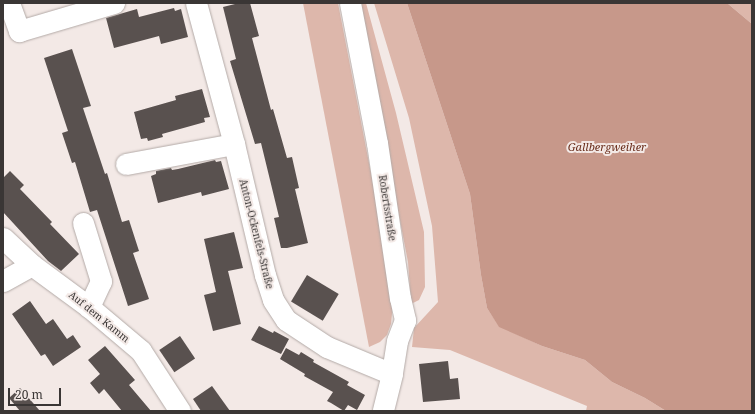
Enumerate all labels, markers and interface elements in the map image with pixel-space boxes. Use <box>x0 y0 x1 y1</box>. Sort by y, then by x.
water label: Gallbergweiher <box>568 140 646 154</box>
street label: Robertsstraße <box>376 174 398 242</box>
street label: Anton-Ockenfels-Straße <box>237 178 275 290</box>
street label: Auf dem Kamm <box>66 289 132 345</box>
scale bar <box>10 380 63 406</box>
text: 20 m <box>15 386 43 403</box>

